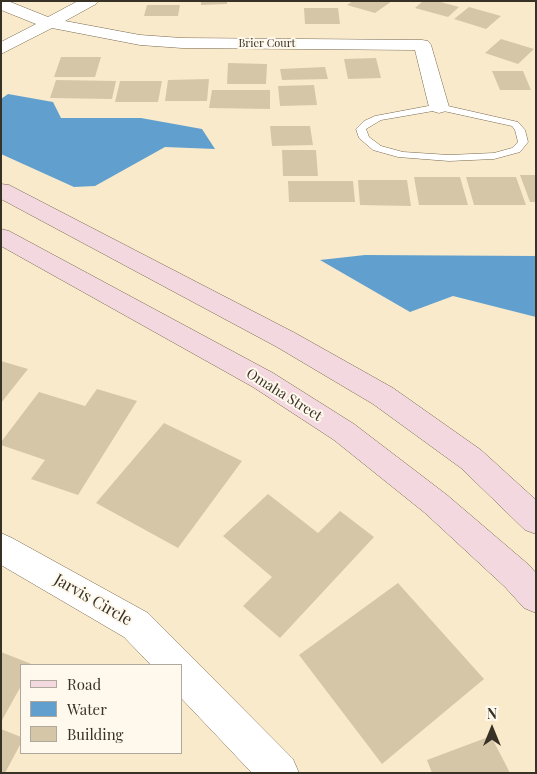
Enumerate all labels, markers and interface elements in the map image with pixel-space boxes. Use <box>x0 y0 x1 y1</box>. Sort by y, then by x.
street label: Brier Court <box>239 37 295 51</box>
street label: Omaha Street <box>243 365 325 425</box>
street label: Jarvis Circle <box>51 570 135 630</box>
legend <box>20 664 182 754</box>
text: Road <box>67 674 101 694</box>
text: Water <box>67 699 107 719</box>
north arrow <box>467 704 517 754</box>
text: N <box>487 704 497 723</box>
text: Building <box>67 724 123 744</box>

